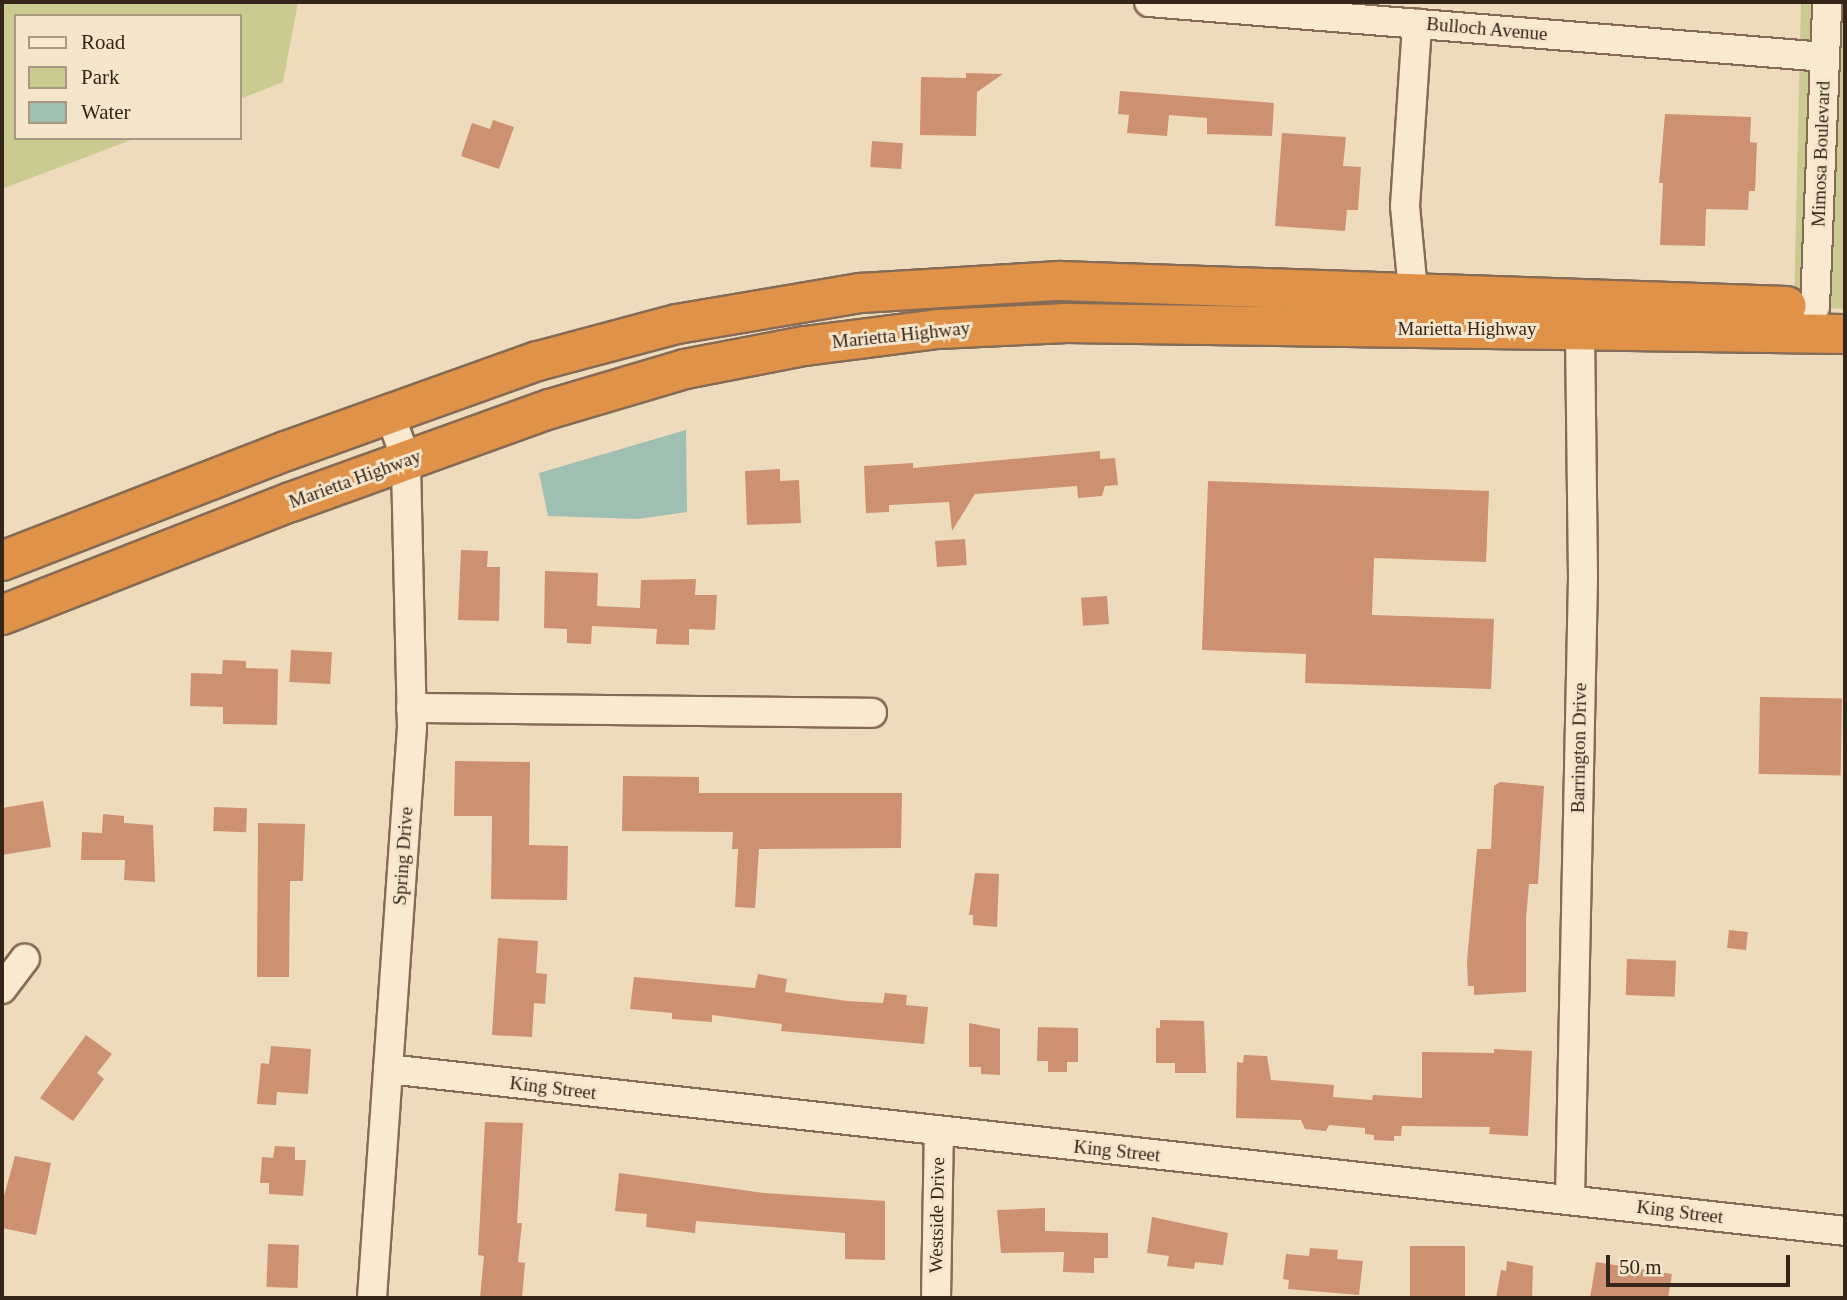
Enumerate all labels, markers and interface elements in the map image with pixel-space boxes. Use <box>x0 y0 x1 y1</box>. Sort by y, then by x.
street label: Bulloch Avenue <box>1425 12 1549 46</box>
legend <box>14 14 242 140</box>
text: Road <box>81 30 125 54</box>
text: Park <box>81 65 120 89</box>
street label: Mimosa Boulevard <box>1807 81 1835 227</box>
text: Water <box>81 100 131 124</box>
street label: Marietta Highway <box>831 316 971 354</box>
street label: Marietta Highway <box>1398 318 1536 340</box>
street label: Marietta Highway <box>286 445 424 513</box>
street label: Barrington Drive <box>1566 683 1592 813</box>
street label: Spring Drive <box>388 806 418 906</box>
street label: King Street <box>508 1071 598 1105</box>
street label: King Street <box>1073 1135 1161 1167</box>
street label: Westside Drive <box>925 1157 949 1273</box>
street label: King Street <box>1635 1195 1725 1229</box>
scale bar <box>1609 1240 1793 1284</box>
text: 50 m <box>1619 1255 1662 1279</box>

